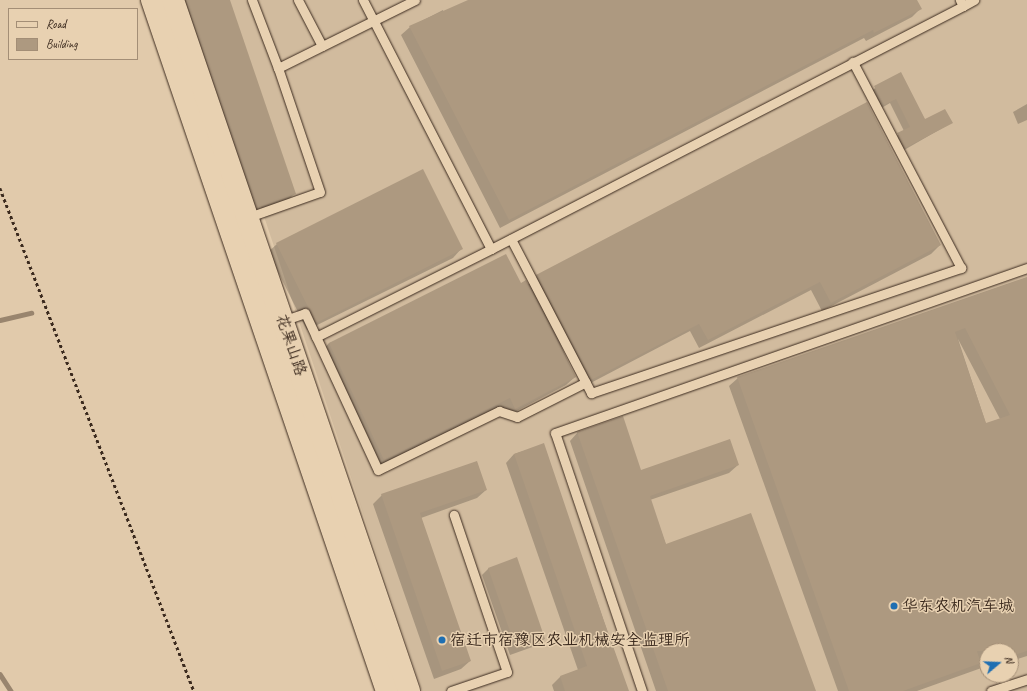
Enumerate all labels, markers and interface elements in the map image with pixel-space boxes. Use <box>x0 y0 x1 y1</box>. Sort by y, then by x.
legend <box>8 8 138 60</box>
text: Road <box>46 16 66 32</box>
text: Building <box>46 36 78 52</box>
street label: 花果山路 <box>272 312 310 378</box>
place label: 华东农机汽车城 <box>902 596 1014 616</box>
marker: 华东农机汽车城 <box>889 601 899 611</box>
place label: 宿迁市宿豫区农业机械安全监理所 <box>450 630 690 650</box>
marker: 宿迁市宿豫区农业机械安全监理所 <box>437 635 447 645</box>
north arrow <box>979 643 1019 683</box>
text: N <box>1002 654 1017 665</box>

